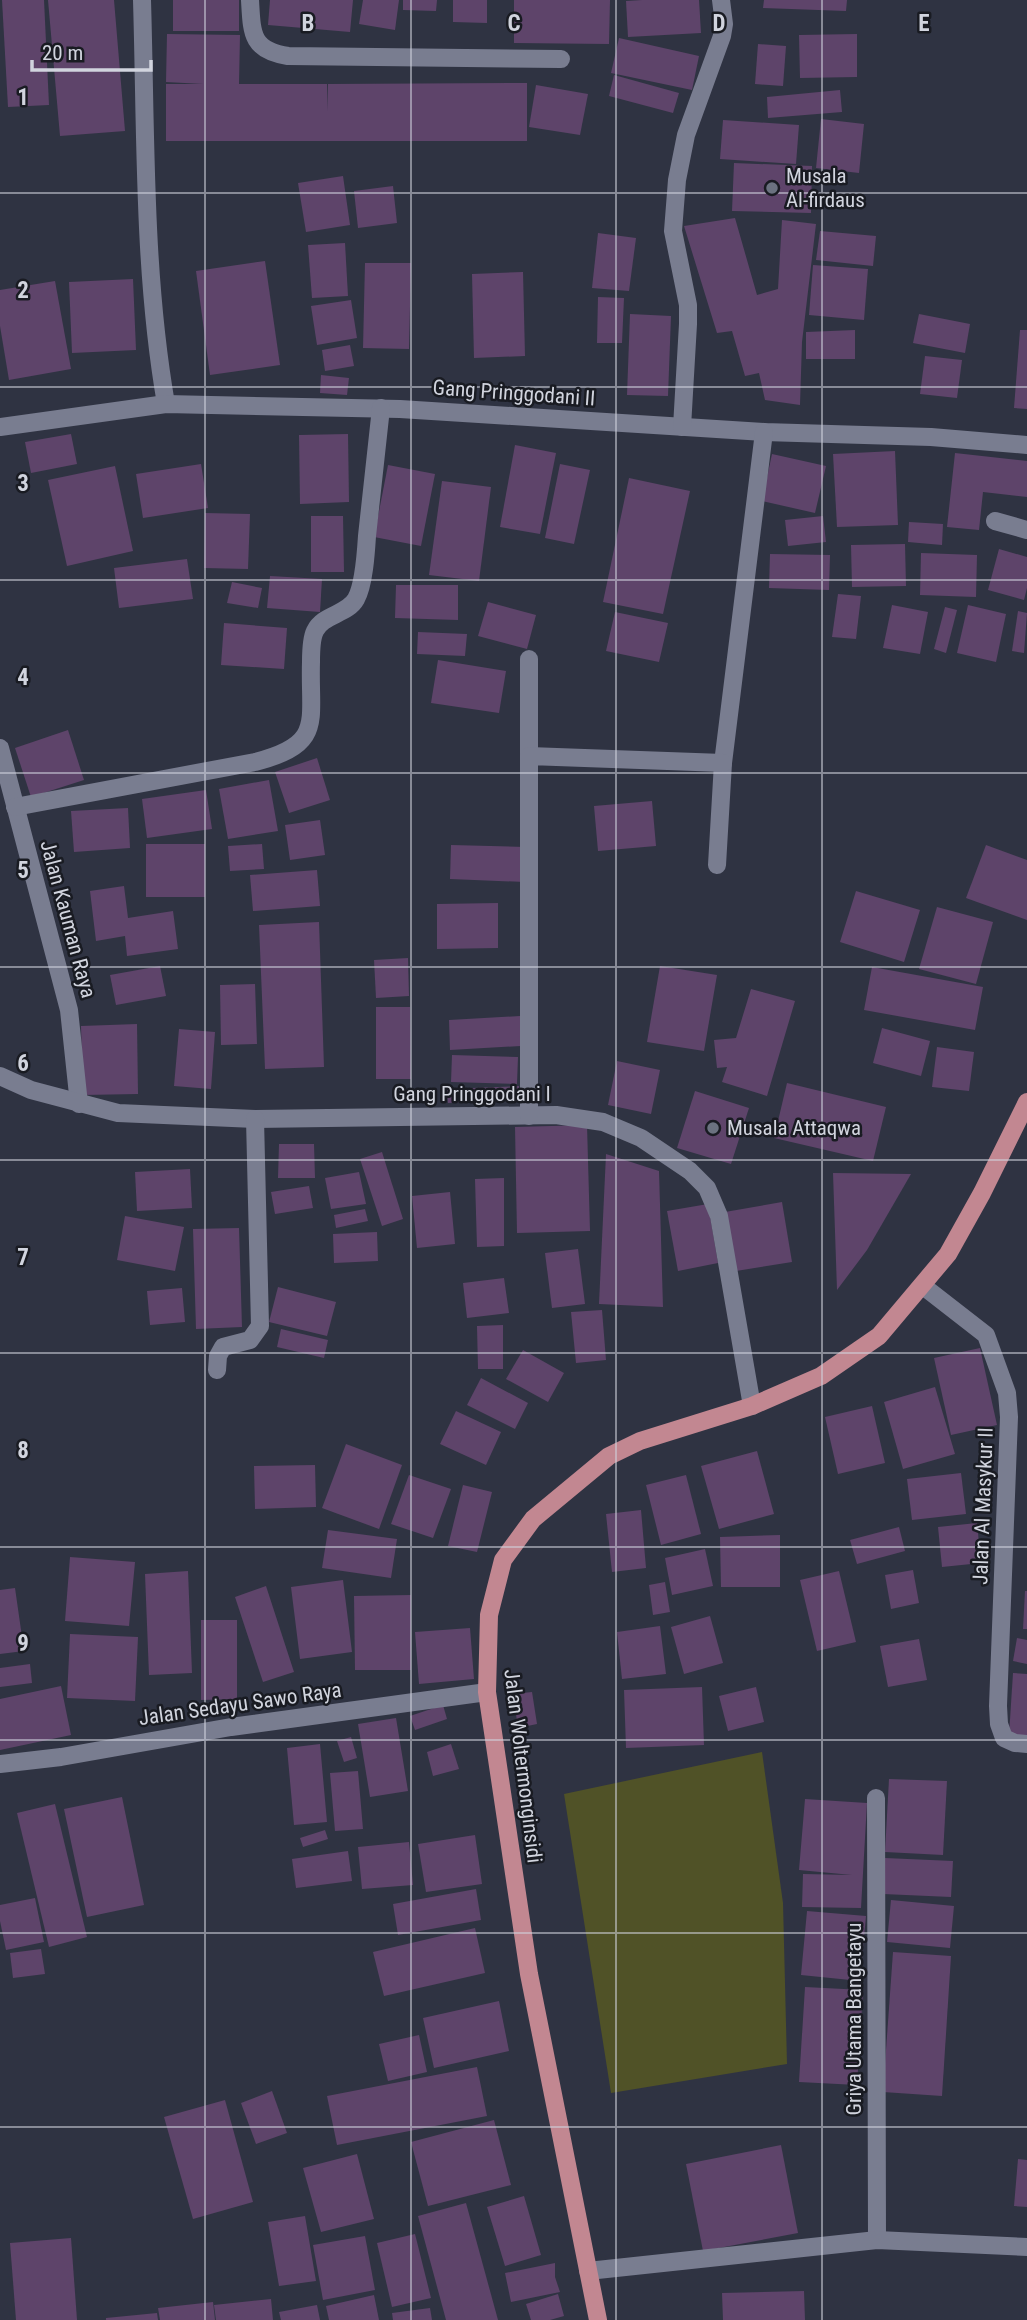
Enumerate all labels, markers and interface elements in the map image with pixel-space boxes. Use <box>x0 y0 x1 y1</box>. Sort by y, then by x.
text: B <box>302 10 314 37</box>
text: C <box>507 10 521 37</box>
text: D <box>713 10 726 37</box>
text: E <box>918 10 930 37</box>
scale bar <box>32 28 150 72</box>
text: 20 m <box>42 41 83 65</box>
text: 1 <box>17 84 29 111</box>
place label: Musala Al-firdaus <box>786 164 865 212</box>
marker: Musala Al-firdaus <box>764 180 780 196</box>
text: 2 <box>17 277 29 304</box>
street label: Gang Pringgodani II <box>432 375 596 411</box>
text: 3 <box>17 470 29 497</box>
text: 4 <box>17 664 29 691</box>
street label: Jalan Kauman Raya <box>35 838 101 1000</box>
text: 5 <box>17 857 29 884</box>
text: 6 <box>17 1050 29 1077</box>
street label: Gang Pringgodani I <box>393 1082 551 1106</box>
place label: Musala Attaqwa <box>727 1116 861 1140</box>
marker: Musala Attaqwa <box>705 1120 721 1136</box>
text: 7 <box>17 1244 29 1271</box>
street label: Jalan Al Masykur II <box>968 1427 998 1585</box>
text: 8 <box>17 1437 29 1464</box>
text: 9 <box>17 1630 29 1657</box>
street label: Jalan Woltermonginsidi <box>499 1668 547 1864</box>
street label: Jalan Sedayu Sawo Raya <box>137 1678 343 1730</box>
street label: Griya Utama Bangetayu <box>842 1923 866 2115</box>

